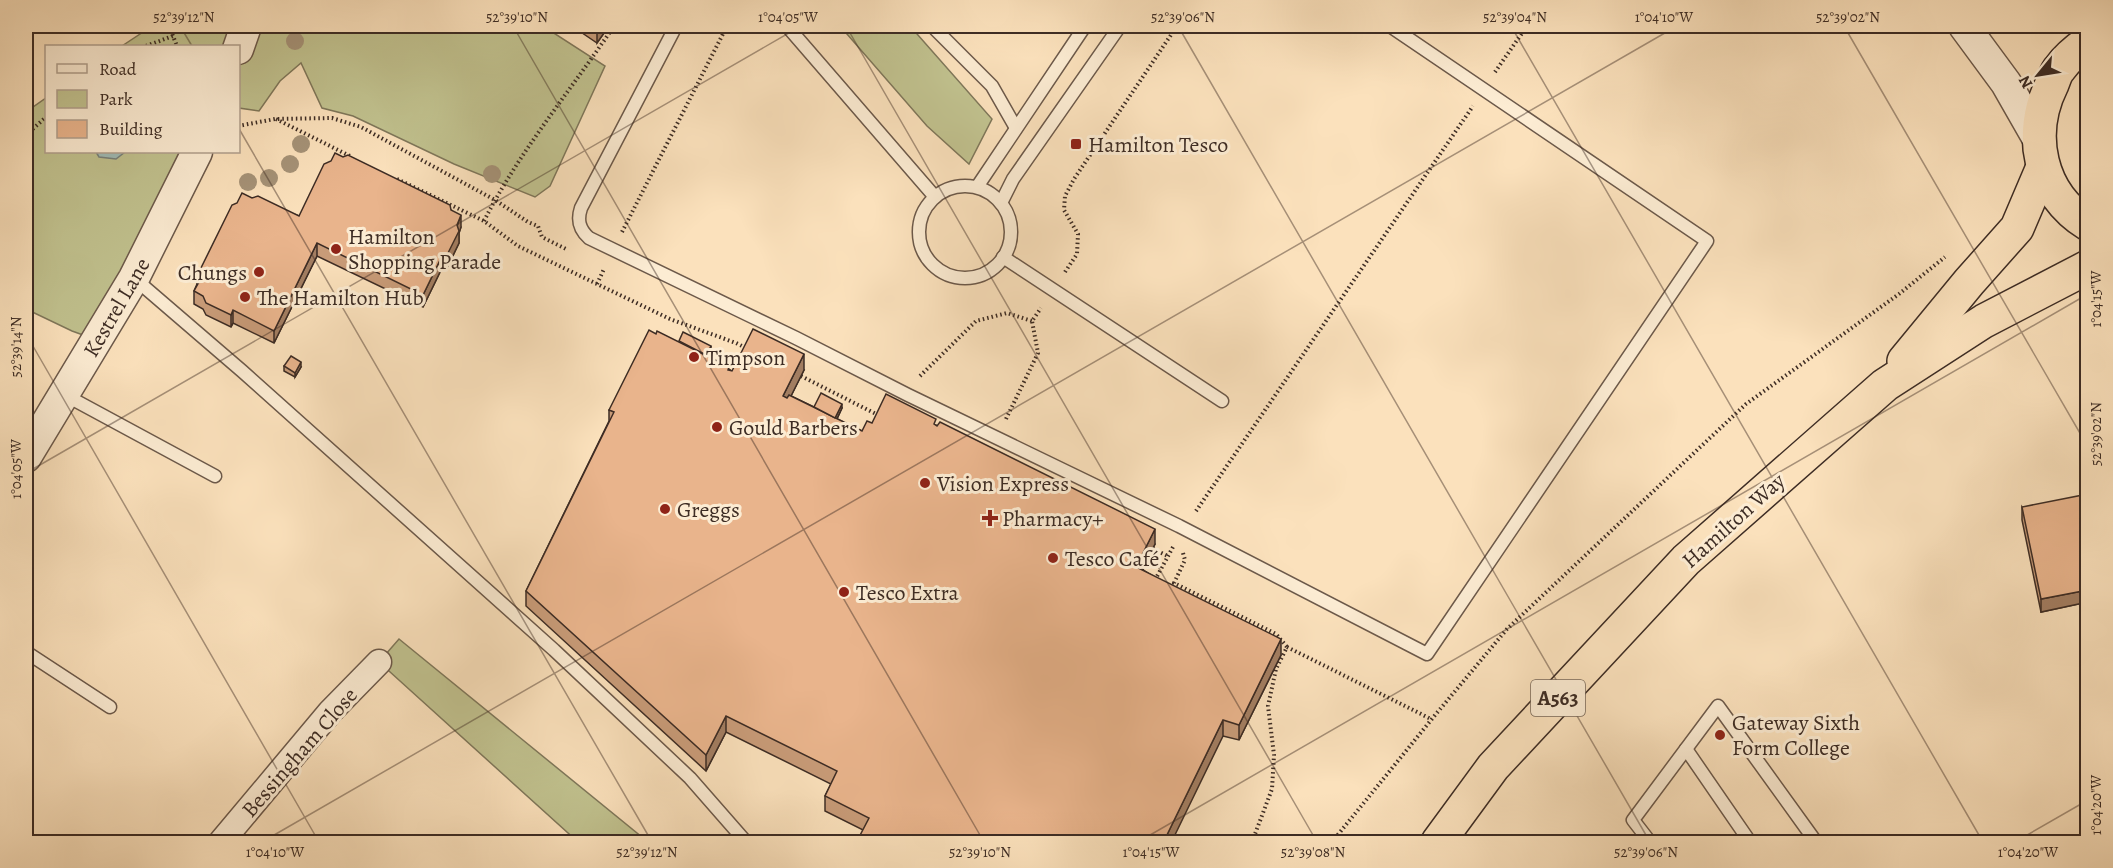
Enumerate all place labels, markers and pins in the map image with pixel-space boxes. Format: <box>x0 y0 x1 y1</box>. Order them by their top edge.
place label: Hamilton Tesco <box>1088 130 1228 160</box>
marker: Hamilton Tesco <box>1069 137 1083 151</box>
place label: Hamilton Shopping Parade <box>348 222 501 277</box>
marker: Hamilton Shopping Parade <box>329 242 343 256</box>
place label: Chungs <box>178 258 247 288</box>
marker: Chungs <box>252 265 266 279</box>
place label: The Hamilton Hub <box>257 283 424 313</box>
marker: The Hamilton Hub <box>238 290 252 304</box>
place label: Timpson <box>706 343 785 373</box>
marker: Timpson <box>687 350 701 364</box>
place label: Gould Barbers <box>729 413 858 443</box>
marker: Gould Barbers <box>710 420 724 434</box>
place label: Vision Express <box>936 469 1069 499</box>
marker: Vision Express <box>918 476 932 490</box>
place label: Greggs <box>677 495 740 525</box>
marker: Greggs <box>658 502 672 516</box>
place label: Pharmacy+ <box>1002 504 1103 534</box>
marker: Pharmacy+ <box>983 511 997 525</box>
place label: Tesco Café <box>1065 544 1159 574</box>
marker: Tesco Café <box>1046 551 1060 565</box>
place label: Tesco Extra <box>856 578 960 608</box>
marker: Tesco Extra <box>837 585 851 599</box>
place label: Gateway Sixth Form College <box>1732 708 1860 763</box>
marker: Gateway Sixth Form College <box>1713 728 1727 742</box>

